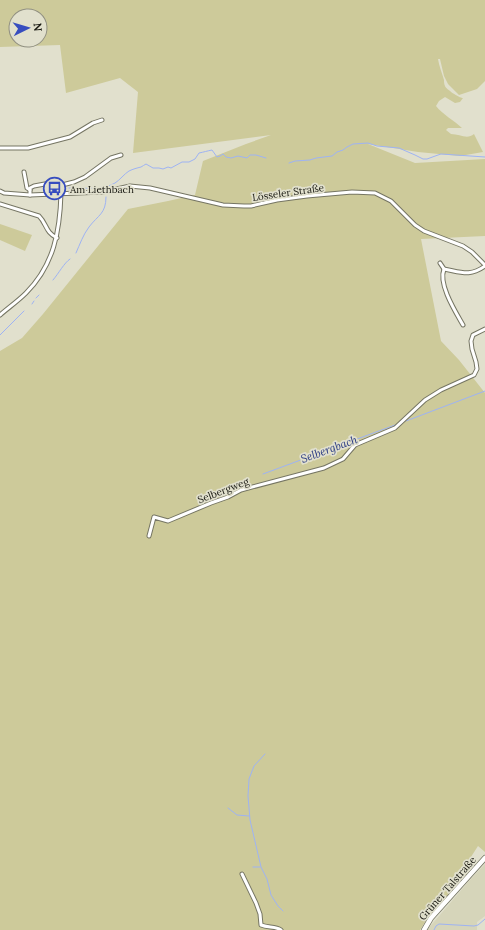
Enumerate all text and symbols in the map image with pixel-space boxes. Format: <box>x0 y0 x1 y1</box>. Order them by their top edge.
north arrow <box>8 8 48 48</box>
text: N <box>31 22 45 32</box>
bus stop icon: Am Liethbach <box>41 176 67 202</box>
street label: Lösseler Straße <box>251 181 325 204</box>
place label: Am Liethbach <box>69 183 134 196</box>
water label: Selbergbach <box>299 432 360 466</box>
street label: Selbergweg <box>196 475 251 506</box>
street label: Grüner Talstraße <box>416 853 479 923</box>

